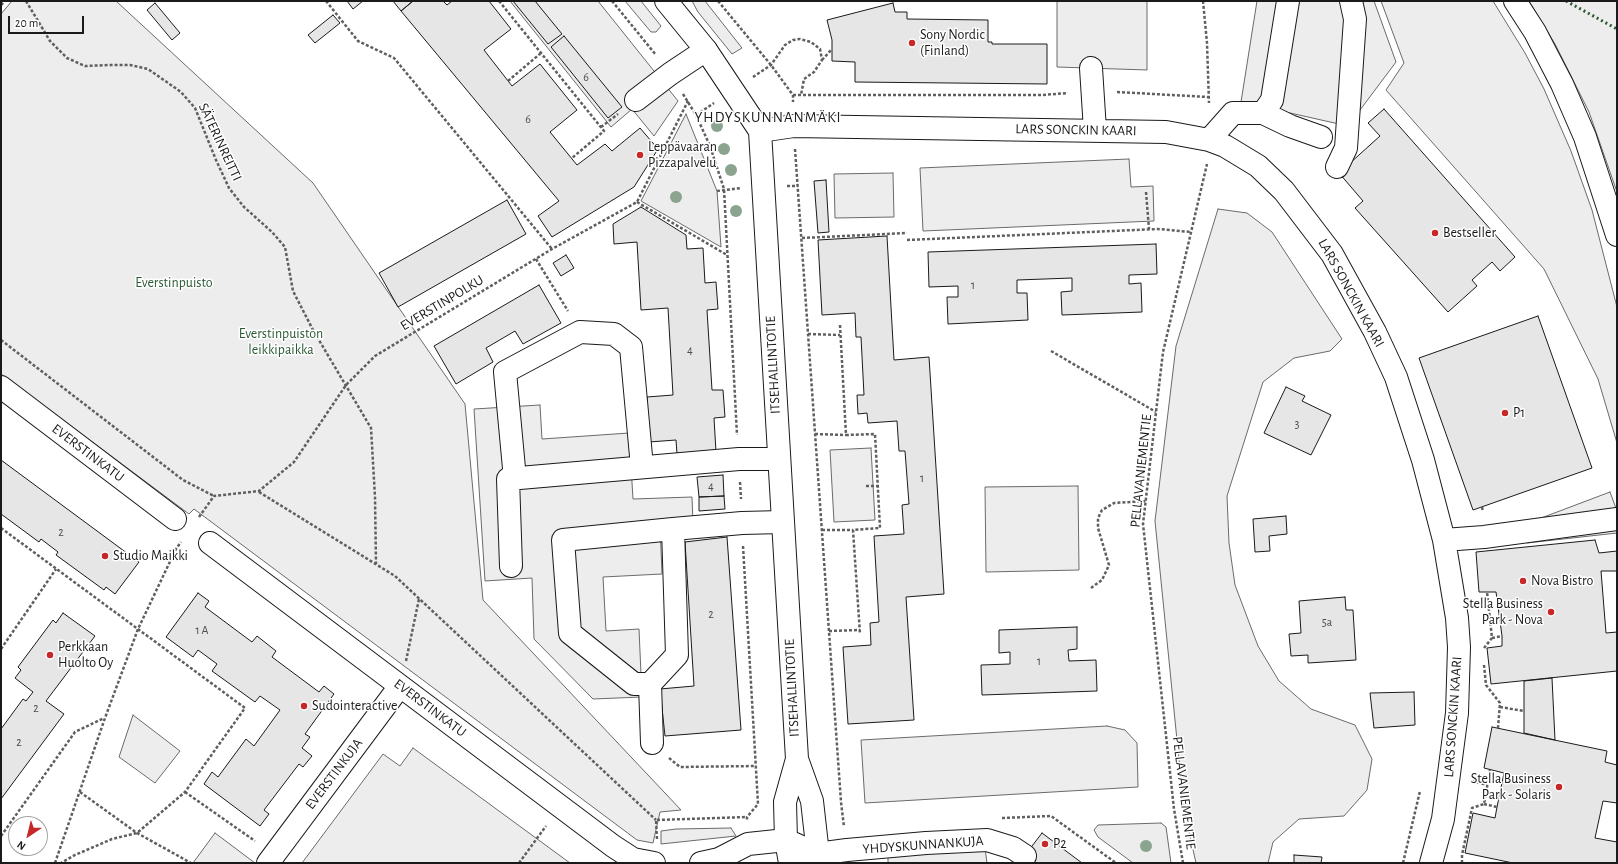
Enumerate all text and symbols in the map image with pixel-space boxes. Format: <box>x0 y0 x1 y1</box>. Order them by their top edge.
scale bar <box>10 8 86 34</box>
text: 20 m <box>15 17 38 29</box>
place label: Sony Nordic (Finland) <box>920 27 985 60</box>
marker: Sony Nordic (Finland) <box>907 38 917 48</box>
house number: 6 <box>583 70 589 84</box>
street label: SÄTERINREITTI <box>195 100 245 184</box>
district label: YHDYSKUNNANMÄKI <box>694 108 842 126</box>
house number: 6 <box>525 112 531 126</box>
street label: LARS SONCKIN KAARI <box>1015 121 1137 139</box>
place label: Leppävaaran Pizzapalvelu <box>648 139 717 172</box>
marker: Leppävaaran Pizzapalvelu <box>635 150 645 160</box>
place label: Bestseller <box>1443 225 1496 241</box>
marker: Bestseller <box>1430 228 1440 238</box>
street label: LARS SONCKIN KAARI <box>1314 236 1388 350</box>
street label: EVERSTINPOLKU <box>397 272 487 334</box>
park label: Everstinpuisto <box>135 275 213 291</box>
house number: 1 <box>971 278 975 292</box>
street label: ITSEHALLINTOTIE <box>762 316 784 414</box>
park label: Everstinpuiston leikkipaikka <box>239 326 323 358</box>
house number: 4 <box>687 343 693 357</box>
place label: P1 <box>1513 405 1525 421</box>
marker: P1 <box>1500 408 1510 418</box>
street label: PELLAVANIEMENTIE <box>1127 414 1155 528</box>
house number: 3 <box>1295 417 1299 431</box>
street label: EVERSTINKATU <box>48 420 128 486</box>
house number: 1 <box>920 471 924 485</box>
house number: 4 <box>708 479 714 493</box>
house number: 2 <box>58 525 64 539</box>
place label: Studio Maikki <box>113 548 188 564</box>
marker: Studio Maikki <box>100 551 110 561</box>
place label: Nova Bistro <box>1531 573 1593 589</box>
marker: Nova Bistro <box>1518 576 1528 586</box>
place label: Stella Business Park - Nova <box>1463 596 1543 628</box>
house number: 2 <box>708 607 714 621</box>
marker: Stella Business Park - Nova <box>1546 607 1556 617</box>
house number: 5a <box>1322 615 1332 629</box>
house number: 1 A <box>195 623 209 637</box>
place label: Perkkaan Huolto Oy <box>58 639 113 672</box>
street label: ITSEHALLINTOTIE <box>781 639 803 737</box>
marker: Perkkaan Huolto Oy <box>45 650 55 660</box>
house number: 1 <box>1037 654 1041 668</box>
street label: LARS SONCKIN KAARI <box>1440 656 1466 778</box>
street label: EVERSTINKATU <box>390 675 470 741</box>
place label: Sudointeractive <box>312 698 397 714</box>
house number: 2 <box>33 701 39 715</box>
marker: Sudointeractive <box>299 701 309 711</box>
house number: 2 <box>16 735 22 749</box>
street label: EVERSTINKUJA <box>302 735 366 813</box>
street label: PELLAVANIEMENTIE <box>1169 736 1199 850</box>
place label: Stella Business Park - Solaris <box>1471 771 1551 804</box>
marker: Stella Business Park - Solaris <box>1554 782 1564 792</box>
north arrow <box>8 816 48 856</box>
street label: YHDYSKUNNANKUJA <box>862 832 984 858</box>
place label: P2 <box>1053 836 1067 852</box>
text: N <box>15 839 28 852</box>
marker: P2 <box>1040 839 1050 849</box>

